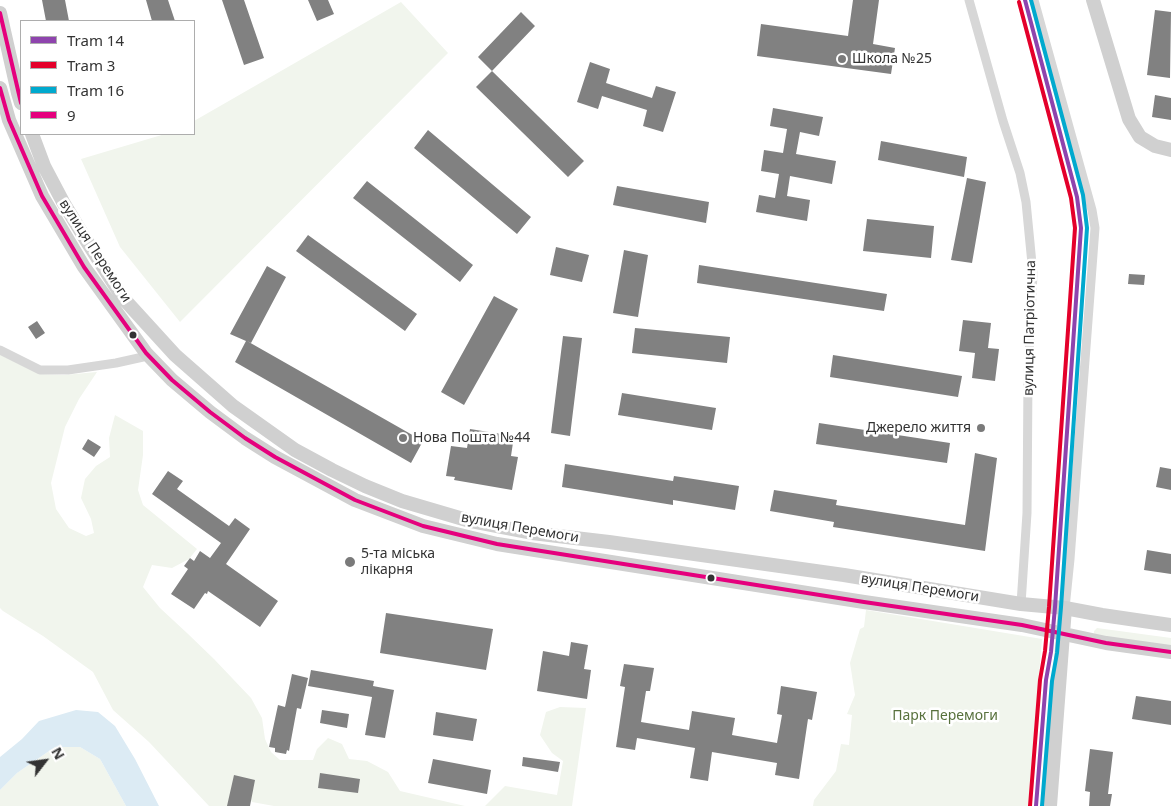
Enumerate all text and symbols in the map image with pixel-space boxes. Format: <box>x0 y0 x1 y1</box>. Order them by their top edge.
legend <box>20 20 195 135</box>
text: Tram 14 <box>67 30 124 50</box>
place label: Школа №25 <box>852 51 932 67</box>
marker: Школа №25 <box>836 53 848 65</box>
text: Tram 3 <box>67 55 115 75</box>
text: Tram 16 <box>67 80 124 100</box>
text: 9 <box>67 105 76 125</box>
street label: вулиця Перемоги <box>55 196 135 306</box>
street label: вулиця Патріотична <box>1020 260 1040 396</box>
unlabelled marker <box>128 330 138 340</box>
place label: Джерело життя <box>866 420 971 436</box>
marker: Джерело життя <box>975 422 987 434</box>
place label: Нова Пошта №44 <box>413 430 530 446</box>
marker: Нова Пошта №44 <box>397 432 409 444</box>
street label: вулиця Перемоги <box>460 509 580 547</box>
place label: 5-та міська лікарня <box>361 546 435 578</box>
marker: 5-та міська лікарня <box>343 555 357 569</box>
street label: вулиця Перемоги <box>860 570 980 606</box>
unlabelled marker <box>706 573 716 583</box>
park label: Парк Перемоги <box>892 708 998 724</box>
north arrow <box>20 736 70 786</box>
text: N <box>47 744 69 763</box>

